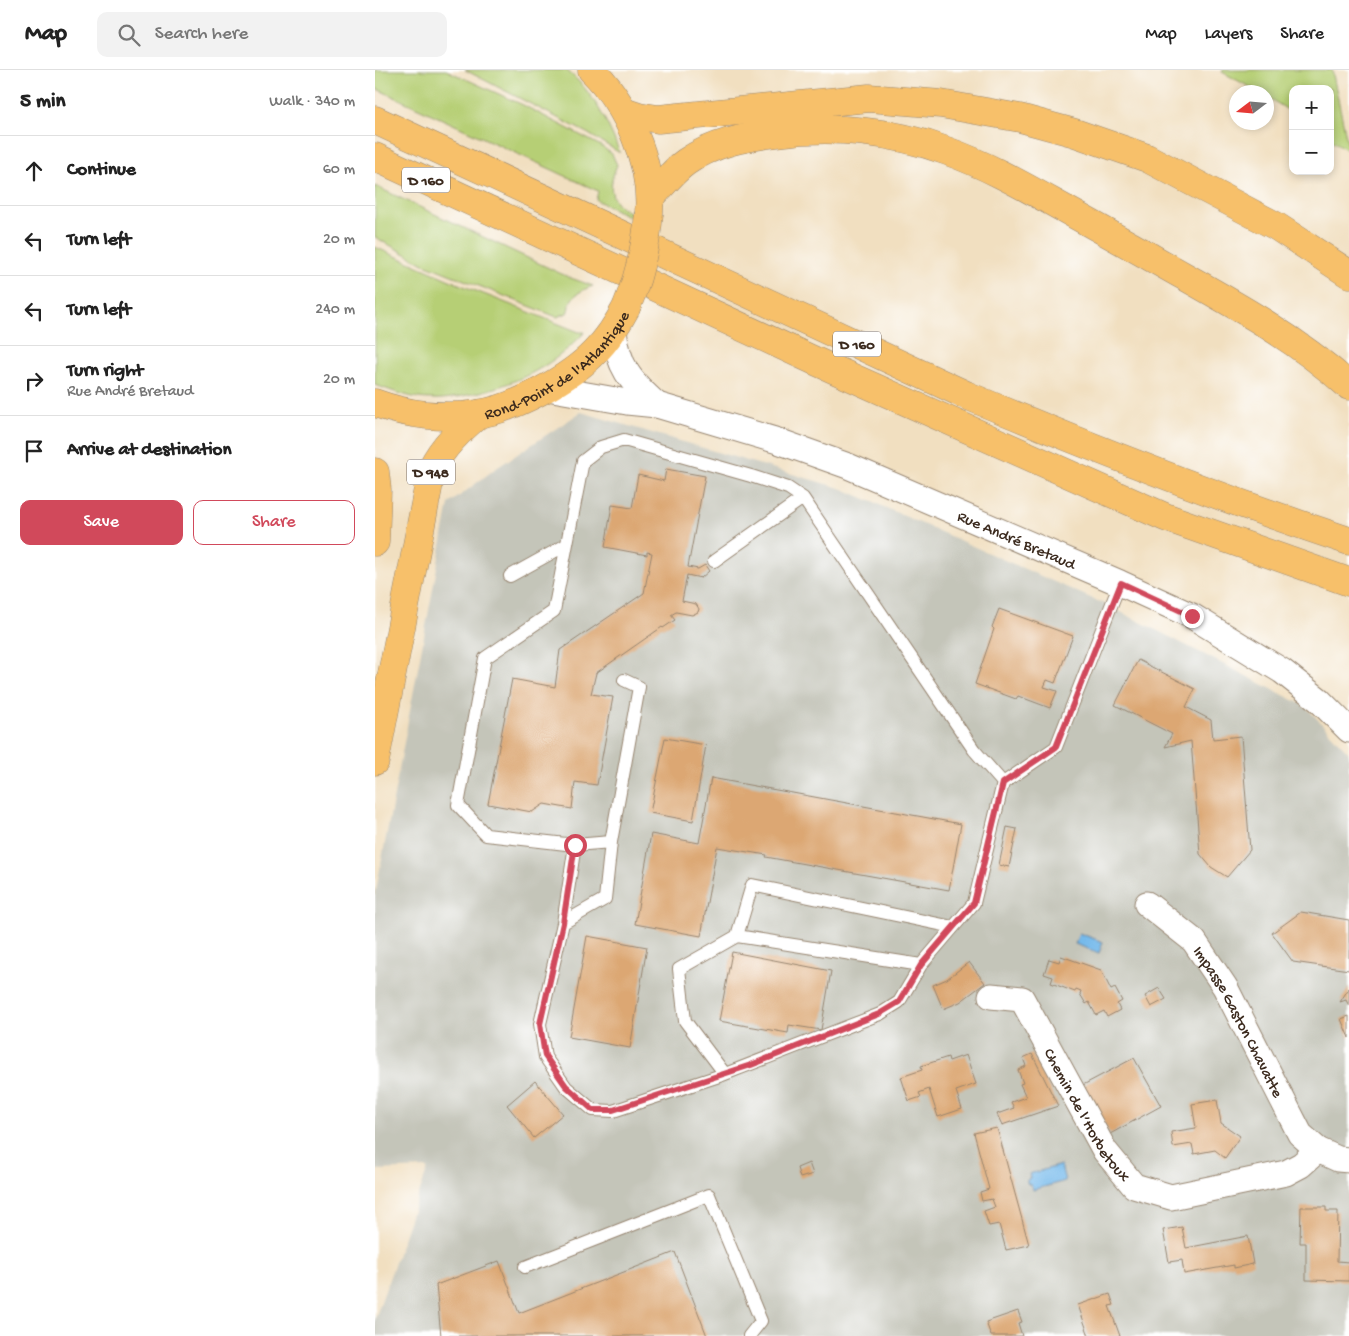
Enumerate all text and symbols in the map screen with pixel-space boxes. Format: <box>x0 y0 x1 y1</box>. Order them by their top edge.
search box <box>97 12 447 57</box>
text: Map <box>25 20 67 49</box>
icon: search <box>115 21 143 49</box>
text: Search here <box>155 23 248 46</box>
text: Map <box>1145 24 1177 45</box>
text: Layers <box>1205 24 1252 45</box>
text: Share <box>1280 24 1324 45</box>
north arrow <box>1229 85 1274 130</box>
map controls <box>1289 85 1334 175</box>
button: + <box>1289 85 1334 130</box>
text: 5 min <box>20 90 65 115</box>
text: Walk · 340 m <box>269 93 355 112</box>
button: − <box>1289 130 1334 175</box>
icon: ahead <box>20 157 48 185</box>
text: Continue <box>67 159 136 182</box>
text: 60 m <box>323 161 355 180</box>
road number: D 160 <box>402 168 450 192</box>
icon: left <box>20 227 48 255</box>
text: Turn left <box>67 229 131 252</box>
text: 20 m <box>323 231 355 250</box>
icon: left <box>20 297 48 325</box>
text: Turn left <box>67 299 131 322</box>
text: 240 m <box>315 301 355 320</box>
street label: Rond-Point de l'Atlantique <box>483 308 636 426</box>
road number: D 160 <box>833 332 881 356</box>
text: Turn right <box>67 360 143 383</box>
icon: right <box>20 367 48 395</box>
text: 20 m <box>323 371 355 390</box>
text: Rue André Bretaud <box>67 383 193 402</box>
icon: arrive <box>20 437 48 465</box>
text: Arrive at destination <box>67 439 231 462</box>
road number: D 948 <box>407 460 455 484</box>
button: Save <box>20 500 183 545</box>
button: Share <box>193 500 355 545</box>
street label: Rue André Bretaud <box>954 508 1079 576</box>
route end <box>1181 605 1204 628</box>
route start <box>564 834 587 857</box>
street label: Impasse Gaston Chavatte <box>1187 943 1286 1102</box>
street label: Chemin de l’Horbetoux <box>1038 1046 1133 1187</box>

